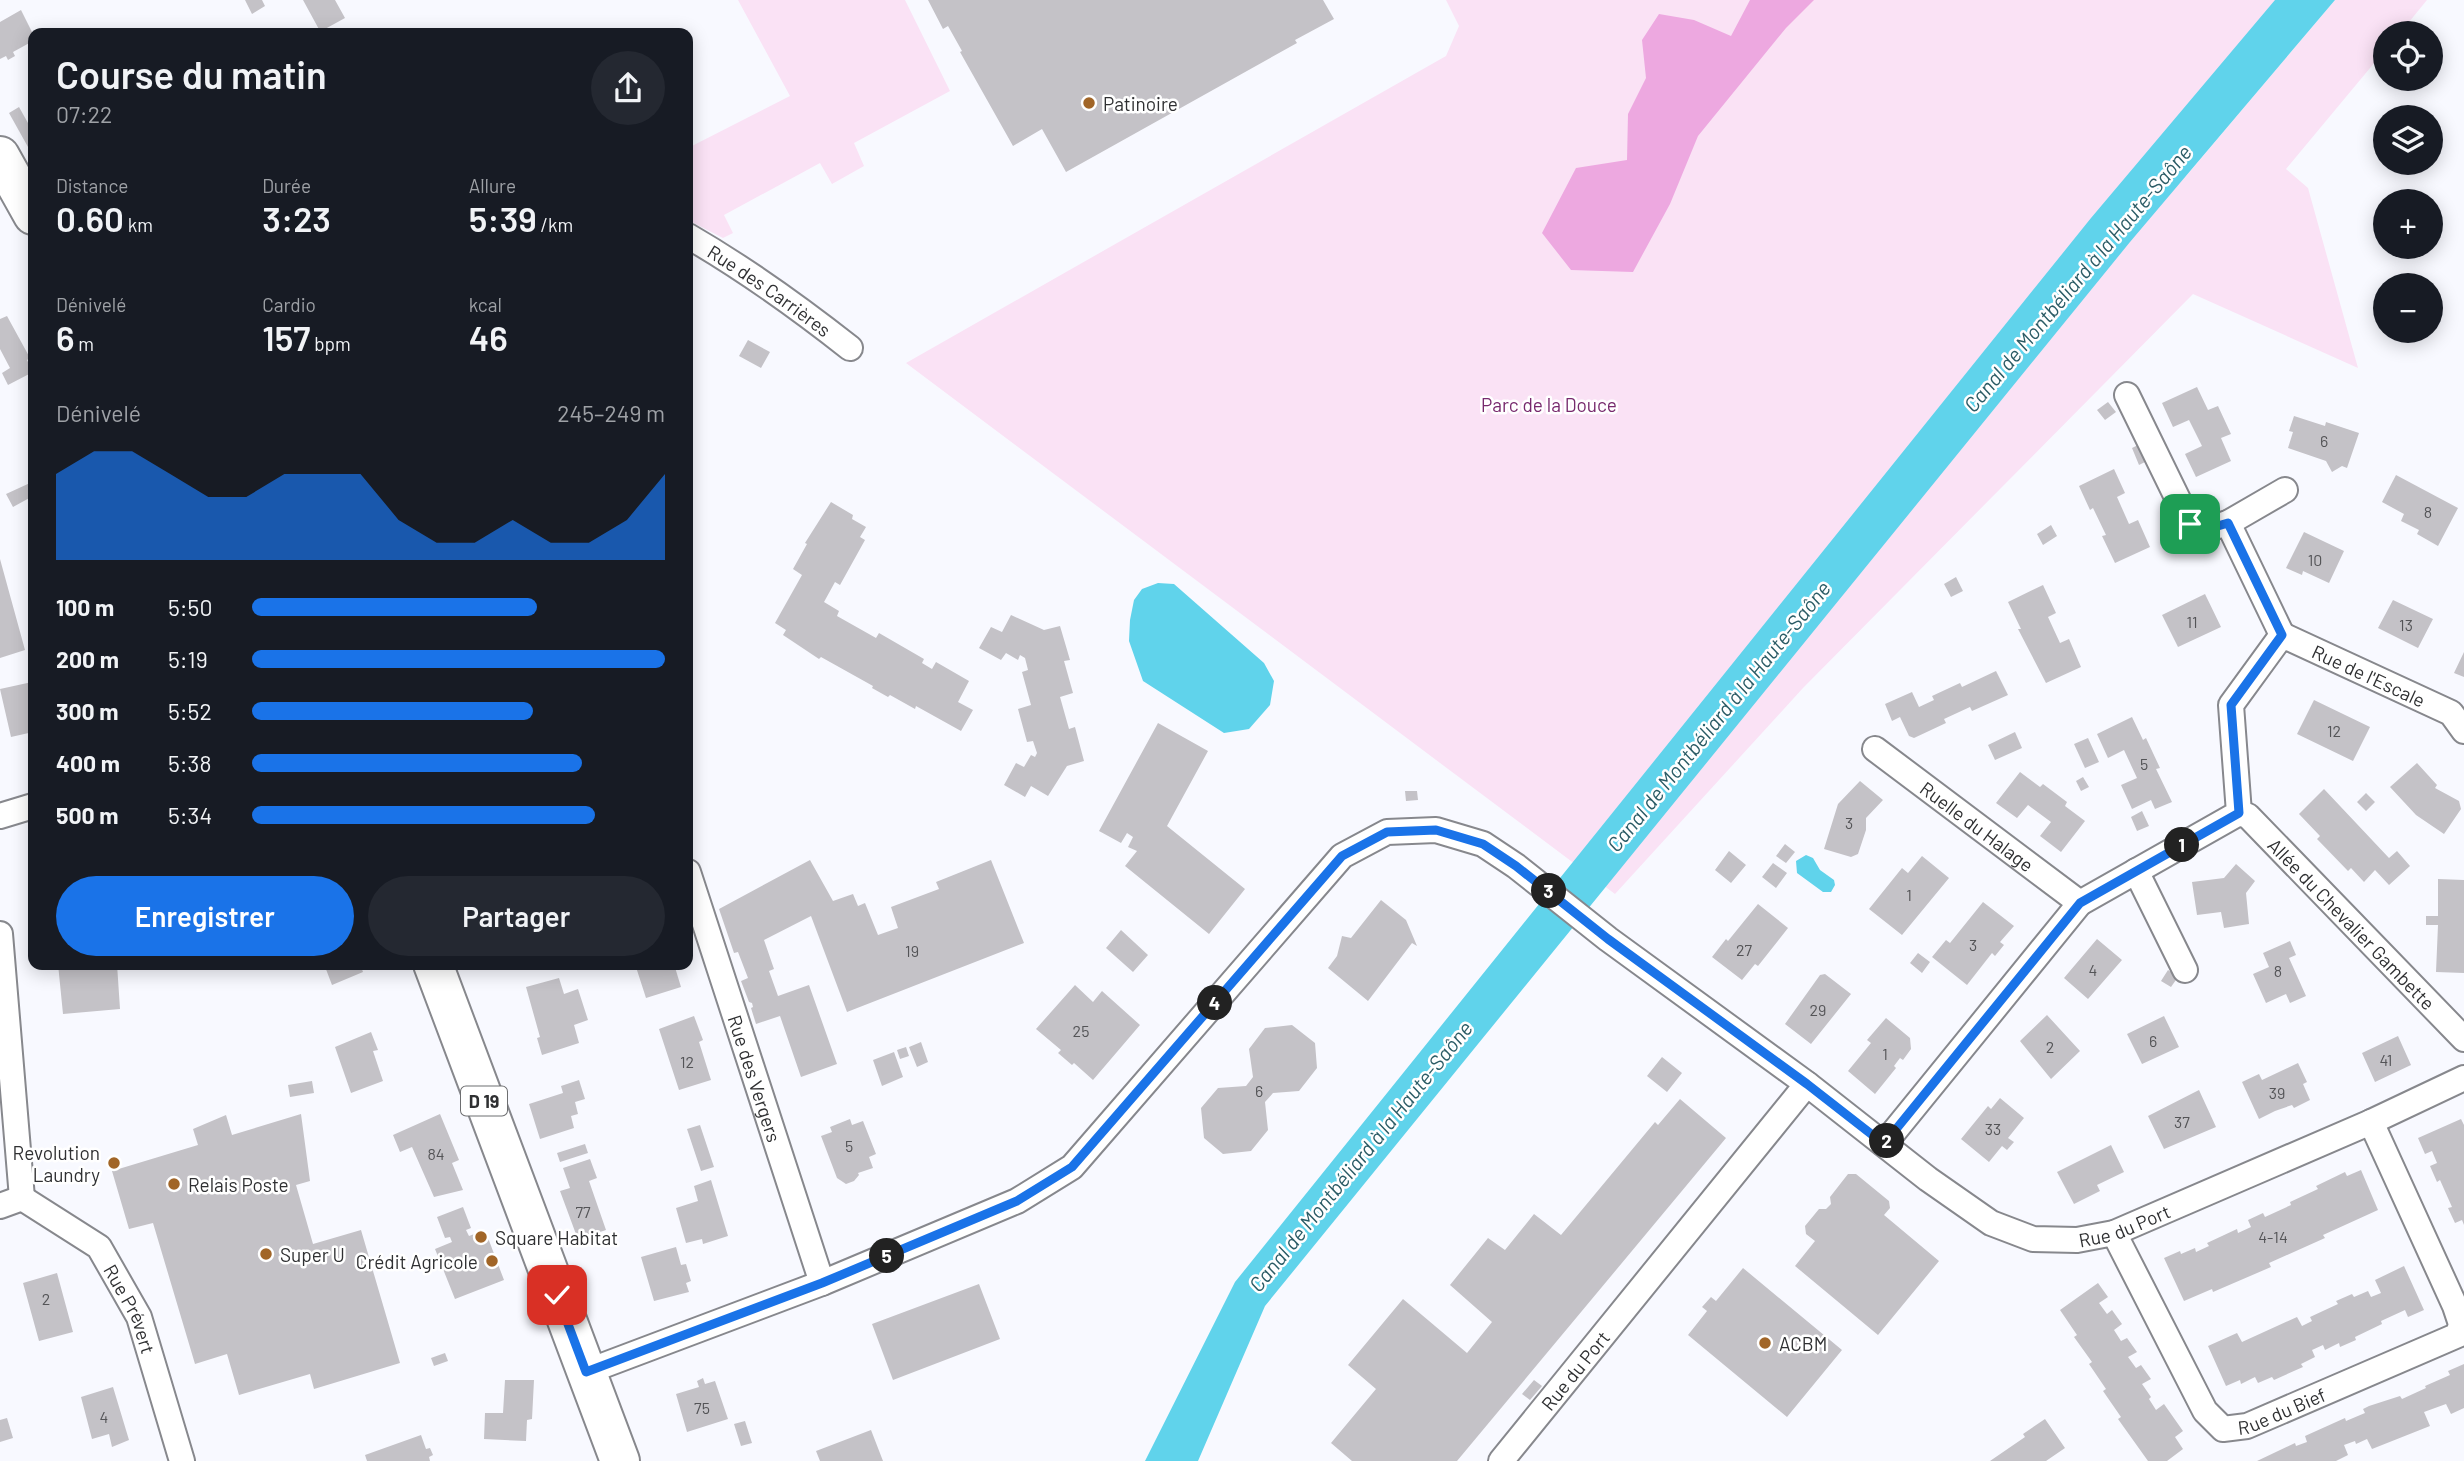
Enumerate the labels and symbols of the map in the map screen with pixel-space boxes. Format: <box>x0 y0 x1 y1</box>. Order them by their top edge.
place label: Patinoire <box>1103 92 1178 115</box>
marker: Patinoire <box>1081 95 1097 111</box>
water label: Canal de Montbéliard à la Haute-Saône <box>1958 139 2196 417</box>
street label: Rue des Carrières <box>704 239 836 341</box>
park label: Parc de la Douce <box>1481 393 1617 416</box>
house number: 6 <box>2320 431 2328 450</box>
pin <box>2160 494 2220 554</box>
house number: 8 <box>2424 502 2432 521</box>
house number: 10 <box>2308 550 2322 569</box>
water label: Canal de Montbéliard à la Haute-Saône <box>1601 576 1835 856</box>
house number: 11 <box>2186 612 2198 631</box>
house number: 13 <box>2399 615 2413 634</box>
street label: Rue de l'Escale <box>2309 639 2429 711</box>
house number: 12 <box>2327 721 2341 740</box>
house number: 5 <box>2140 754 2148 773</box>
street label: Ruelle du Halage <box>1916 776 2038 876</box>
house number: 3 <box>1845 813 1853 832</box>
pin: 1 <box>2164 828 2200 862</box>
street label: Allée du Chevalier Gambette <box>2264 833 2440 1014</box>
pin: 3 <box>1532 874 1566 908</box>
house number: 1 <box>1906 885 1912 904</box>
house number: 3 <box>1969 935 1977 954</box>
house number: 27 <box>1736 940 1752 959</box>
house number: 19 <box>905 941 919 960</box>
house number: 4 <box>2089 960 2097 979</box>
house number: 8 <box>2274 961 2282 980</box>
pin: 4 <box>1198 986 1232 1020</box>
house number: 29 <box>1810 1000 1826 1019</box>
street label: Rue des Vergers <box>724 1012 787 1145</box>
water label: Canal de Montbéliard à la Haute-Saône <box>1243 1016 1477 1296</box>
house number: 25 <box>1073 1021 1089 1040</box>
house number: 6 <box>2149 1031 2157 1050</box>
house number: 2 <box>2046 1037 2054 1056</box>
house number: 1 <box>1882 1044 1888 1063</box>
house number: 41 <box>2380 1050 2392 1069</box>
house number: 12 <box>680 1052 694 1071</box>
house number: 6 <box>1255 1081 1263 1100</box>
house number: 39 <box>2269 1083 2285 1102</box>
road number: D 19 <box>461 1086 507 1116</box>
house number: 37 <box>2174 1112 2190 1131</box>
house number: 33 <box>1985 1119 2001 1138</box>
pin: 2 <box>1870 1124 1904 1158</box>
house number: 5 <box>845 1136 853 1155</box>
place label: Revolution Laundry <box>13 1141 100 1186</box>
house number: 84 <box>427 1144 445 1163</box>
marker: Revolution Laundry <box>106 1155 122 1171</box>
place label: Relais Poste <box>188 1173 289 1196</box>
marker: Relais Poste <box>166 1176 182 1192</box>
street label: Rue du Port <box>2077 1199 2173 1251</box>
house number: 77 <box>575 1202 591 1221</box>
place label: Square Habitat <box>495 1226 618 1249</box>
house number: 4-14 <box>2258 1227 2288 1246</box>
marker: Square Habitat <box>473 1229 489 1245</box>
pin: 5 <box>870 1238 904 1274</box>
place label: Super U <box>280 1243 345 1266</box>
marker: Super U <box>258 1246 274 1262</box>
place label: Crédit Agricole <box>356 1250 478 1273</box>
marker: Crédit Agricole <box>484 1253 500 1269</box>
street label: Rue Prévert <box>100 1260 161 1356</box>
pin <box>527 1265 587 1325</box>
house number: 2 <box>42 1289 50 1308</box>
street label: Rue du Port <box>1536 1326 1614 1414</box>
place label: ACBM <box>1779 1332 1827 1355</box>
marker: ACBM <box>1757 1335 1773 1351</box>
street label: Rue du Bief <box>2236 1382 2329 1439</box>
house number: 75 <box>694 1398 710 1417</box>
house number: 4 <box>100 1407 108 1426</box>

